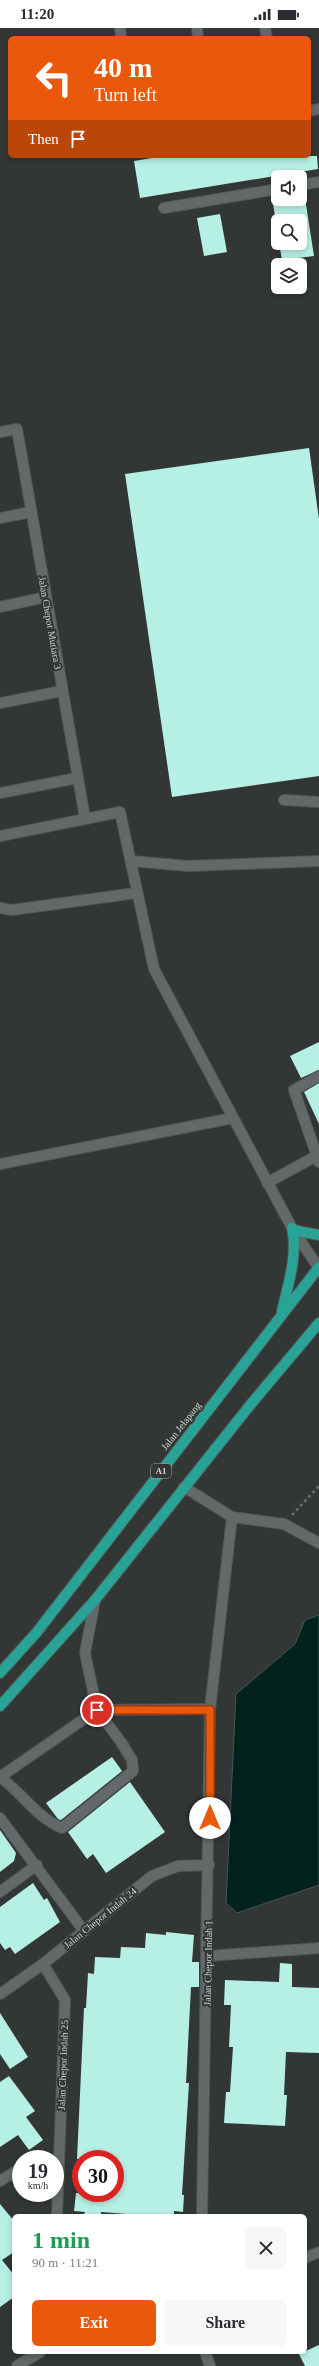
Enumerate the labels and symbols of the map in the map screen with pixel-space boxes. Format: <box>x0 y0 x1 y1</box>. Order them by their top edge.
street label: Jalan Chepor Mutiara 3 <box>36 576 64 670</box>
street label: Jalan Jelapang <box>159 1400 203 1452</box>
road number: A1 <box>151 1464 171 1478</box>
pin <box>80 1693 114 1727</box>
position arrow <box>189 1797 231 1839</box>
street label: Jalan Chepor Indah 24 <box>61 1885 139 1951</box>
street label: Jalan Chepor Indah 1 <box>202 1920 214 2006</box>
street label: Jalan Chepor Indah 25 <box>56 2020 70 2110</box>
speed limit sign: 30 <box>72 2150 124 2202</box>

